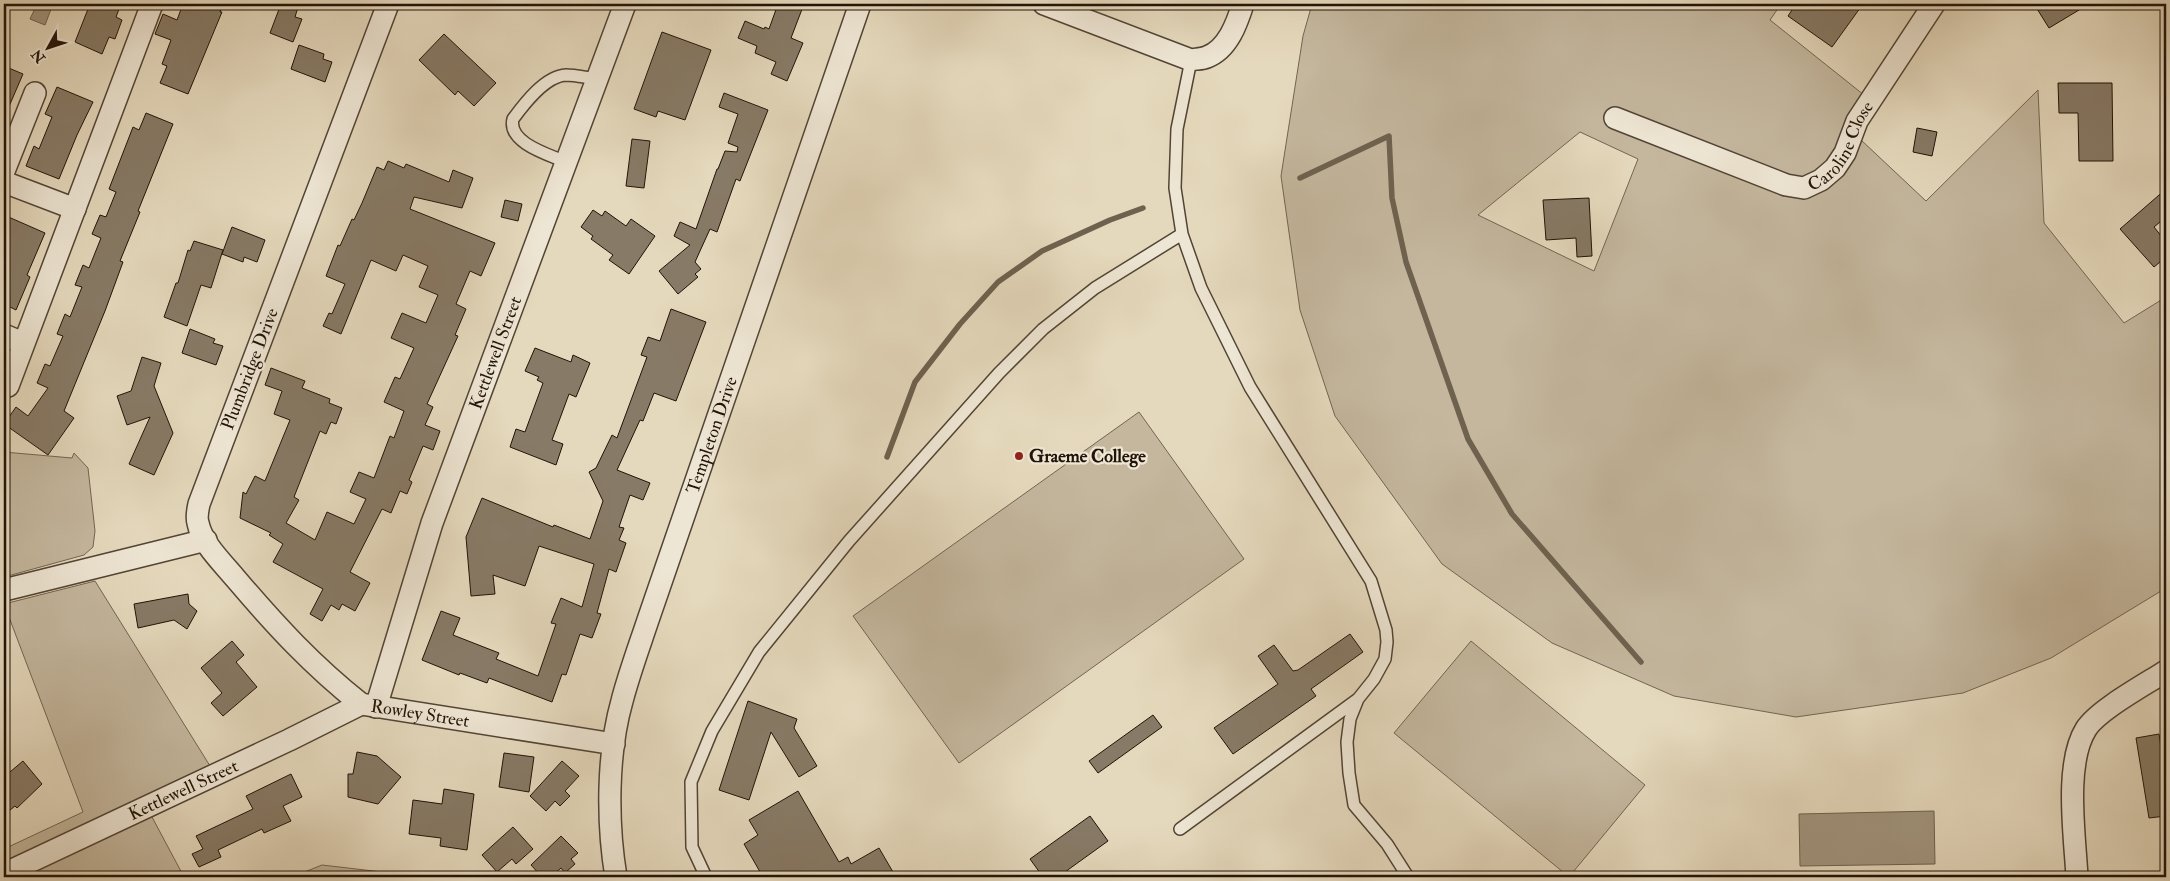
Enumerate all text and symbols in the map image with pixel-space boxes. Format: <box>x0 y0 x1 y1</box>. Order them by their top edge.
north arrow <box>22 22 72 72</box>
text: N <box>28 45 50 67</box>
street label: Caroline Close <box>1804 96 1879 196</box>
street label: Kettlewell Street <box>464 293 527 412</box>
street label: Plumbridge Drive <box>216 304 284 433</box>
street label: Templeton Drive <box>681 373 743 497</box>
place label: Graeme College <box>1029 445 1146 468</box>
marker: Graeme College <box>1013 450 1025 462</box>
street label: Rowley Street <box>369 694 471 732</box>
street label: Kettlewell Street <box>125 754 242 825</box>

